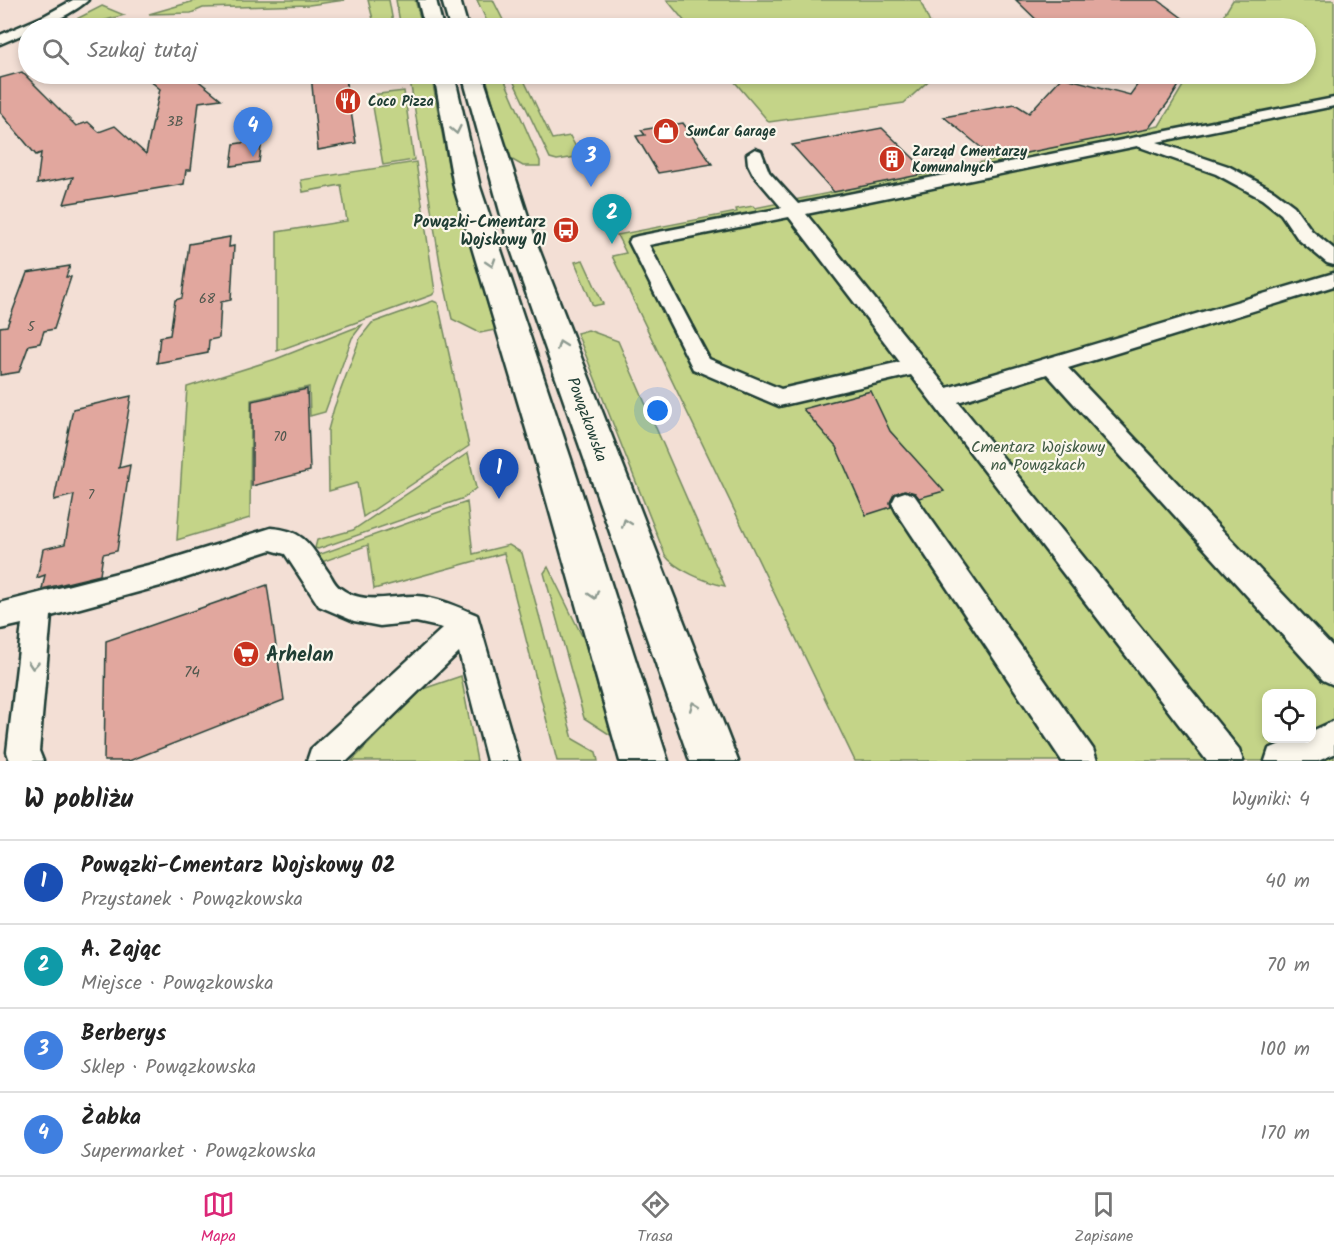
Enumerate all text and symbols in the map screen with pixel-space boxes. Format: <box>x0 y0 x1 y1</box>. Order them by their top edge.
search box <box>18 18 1316 84</box>
text: Szukaj tutaj <box>87 34 198 69</box>
icon: search <box>39 35 72 68</box>
restaurant icon: Coco Pizza <box>333 86 363 116</box>
place label: Coco Pizza <box>368 91 434 113</box>
pin: 4 <box>234 108 272 157</box>
house number: 3B <box>167 111 184 133</box>
shop icon: SunCar Garage <box>651 116 681 146</box>
place label: SunCar Garage <box>686 121 776 143</box>
one-way arrow <box>448 125 461 135</box>
pin: 3 <box>572 138 610 187</box>
place label: Zarząd Cmentarzy Komunalnych <box>912 141 1028 179</box>
building icon: Zarząd Cmentarzy Komunalnych <box>877 144 907 174</box>
pin: 2 <box>592 194 632 244</box>
place label: Powązki-Cmentarz Wojskowy 01 <box>414 210 546 253</box>
bus stop icon: Powązki-Cmentarz Wojskowy 01 <box>551 215 581 245</box>
one-way arrow <box>484 257 497 268</box>
house number: 68 <box>199 288 216 310</box>
house number: 5 <box>27 316 36 338</box>
one-way arrow <box>555 341 568 351</box>
street label: Powązkowska <box>560 374 613 465</box>
your location <box>643 396 672 425</box>
house number: 70 <box>273 426 287 448</box>
park label: Cmentarz Wojskowy na Powązkach <box>971 435 1106 478</box>
pin: 1 <box>480 450 518 499</box>
house number: 7 <box>88 484 95 506</box>
one-way arrow <box>621 518 634 529</box>
one-way arrow <box>587 589 599 600</box>
supermarket icon: Arhelan <box>231 639 261 669</box>
place label: Arhelan <box>266 640 333 672</box>
one-way arrow <box>27 660 40 669</box>
house number: 74 <box>184 660 200 685</box>
map controls <box>1262 689 1316 743</box>
button: locate <box>1262 689 1316 743</box>
one-way arrow <box>688 701 701 712</box>
text: W pobliżu <box>24 779 133 821</box>
text: Wyniki: 4 <box>1231 784 1310 816</box>
text: Powązki-Cmentarz Wojskowy 02 <box>81 849 395 884</box>
text: 1 <box>40 866 47 898</box>
text: 40 m <box>1265 866 1310 898</box>
text: Przystanek · Powązkowska <box>81 884 303 916</box>
text: A. Zając <box>81 933 162 968</box>
text: 2 <box>38 950 49 982</box>
text: 70 m <box>1267 950 1310 982</box>
text: Miejsce · Powązkowska <box>81 968 274 1000</box>
text: Berberys <box>81 1017 166 1052</box>
text: 3 <box>38 1034 49 1066</box>
text: 100 m <box>1260 1034 1310 1066</box>
text: Sklep · Powązkowska <box>81 1052 256 1084</box>
text: Żabka <box>81 1101 141 1136</box>
text: 4 <box>38 1118 49 1150</box>
text: 170 m <box>1261 1118 1310 1150</box>
text: Supermarket · Powązkowska <box>81 1136 316 1168</box>
tab: Mapa <box>201 1188 236 1249</box>
tab: Trasa <box>637 1188 673 1249</box>
tab: Zapisane <box>1074 1188 1133 1249</box>

